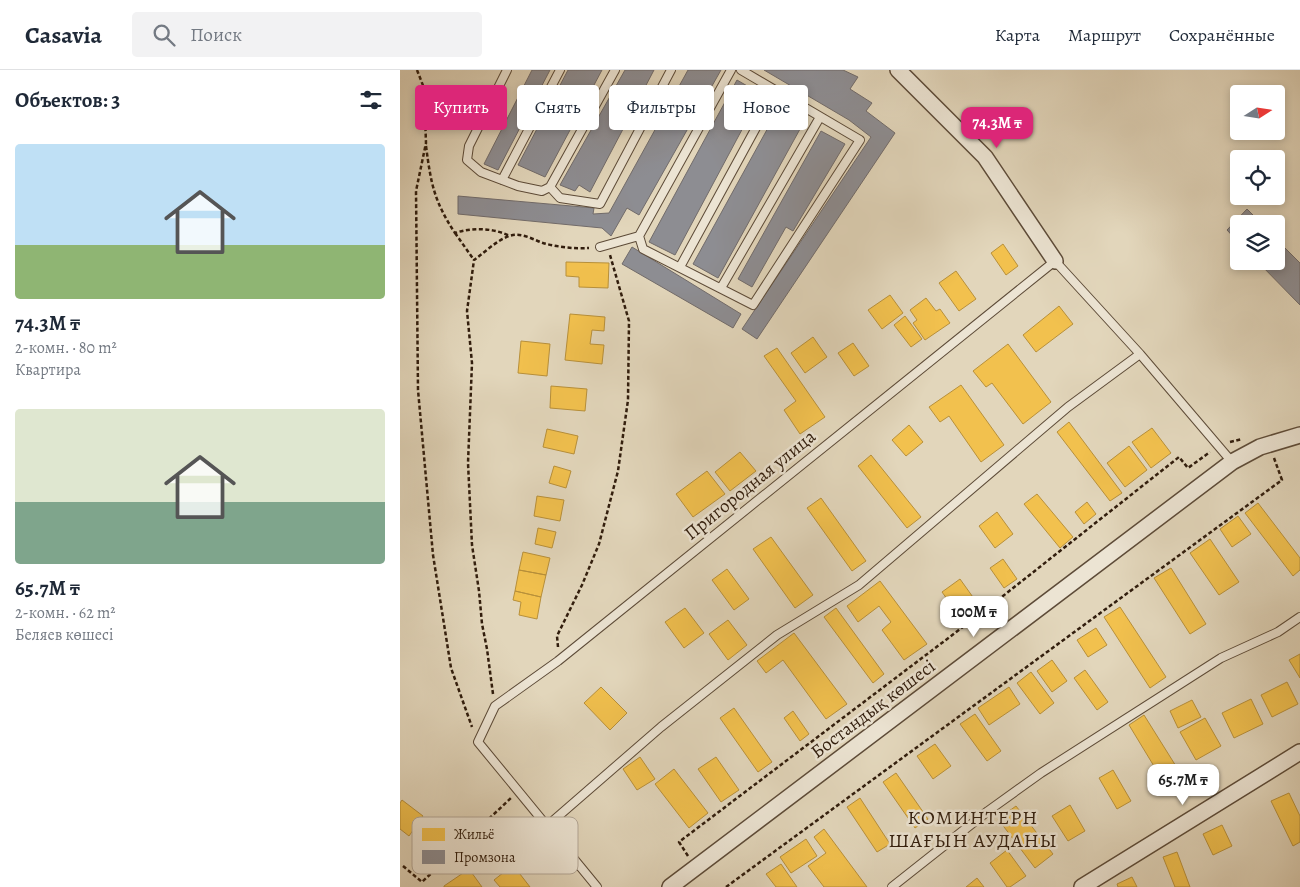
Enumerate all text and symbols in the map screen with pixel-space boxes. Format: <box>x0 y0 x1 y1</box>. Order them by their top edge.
search box <box>132 12 482 57</box>
text: Casavia <box>25 19 102 51</box>
icon: search <box>150 21 178 49</box>
text: Поиск <box>190 22 242 48</box>
text: Карта <box>995 23 1040 47</box>
text: Маршрут <box>1068 23 1141 47</box>
text: Сохранённые <box>1169 23 1275 47</box>
chip: Купить <box>415 85 507 130</box>
chip: Снять <box>517 85 599 130</box>
chip: Фильтры <box>609 85 714 130</box>
chip: Новое <box>724 85 808 130</box>
north arrow <box>1230 85 1285 140</box>
map controls <box>1230 85 1285 270</box>
text: Объектов: 3 <box>15 86 120 114</box>
icon: filters <box>357 86 385 114</box>
pin: 74.3M ₸ <box>951 106 1043 149</box>
text: 74.3M ₸ <box>972 112 1022 134</box>
button: locate <box>1230 150 1285 205</box>
icon: home <box>155 177 245 267</box>
button: layers <box>1230 215 1285 270</box>
text: 74.3M ₸ <box>15 309 80 337</box>
text: 2-комн. · 80 m² <box>15 337 117 359</box>
text: Квартира <box>15 359 81 381</box>
street label: Пригородная улица <box>679 424 821 546</box>
icon: home <box>155 442 245 532</box>
text: 65.7M ₸ <box>15 574 80 602</box>
pin: 100M ₸ <box>933 596 1015 638</box>
text: 100M ₸ <box>951 601 997 623</box>
text: 2-комн. · 62 m² <box>15 602 116 624</box>
text: Беляев көшесі <box>15 624 114 646</box>
street label: Бостандық көшесі <box>805 653 941 765</box>
pin: 65.7M ₸ <box>1137 764 1229 806</box>
text: 65.7M ₸ <box>1158 769 1208 791</box>
district label: КОМИНТЕРН ШАҒЫН АУДАНЫ <box>888 804 1058 854</box>
legend <box>412 817 578 874</box>
text: Жильё <box>454 825 494 844</box>
text: Промзона <box>454 848 516 867</box>

